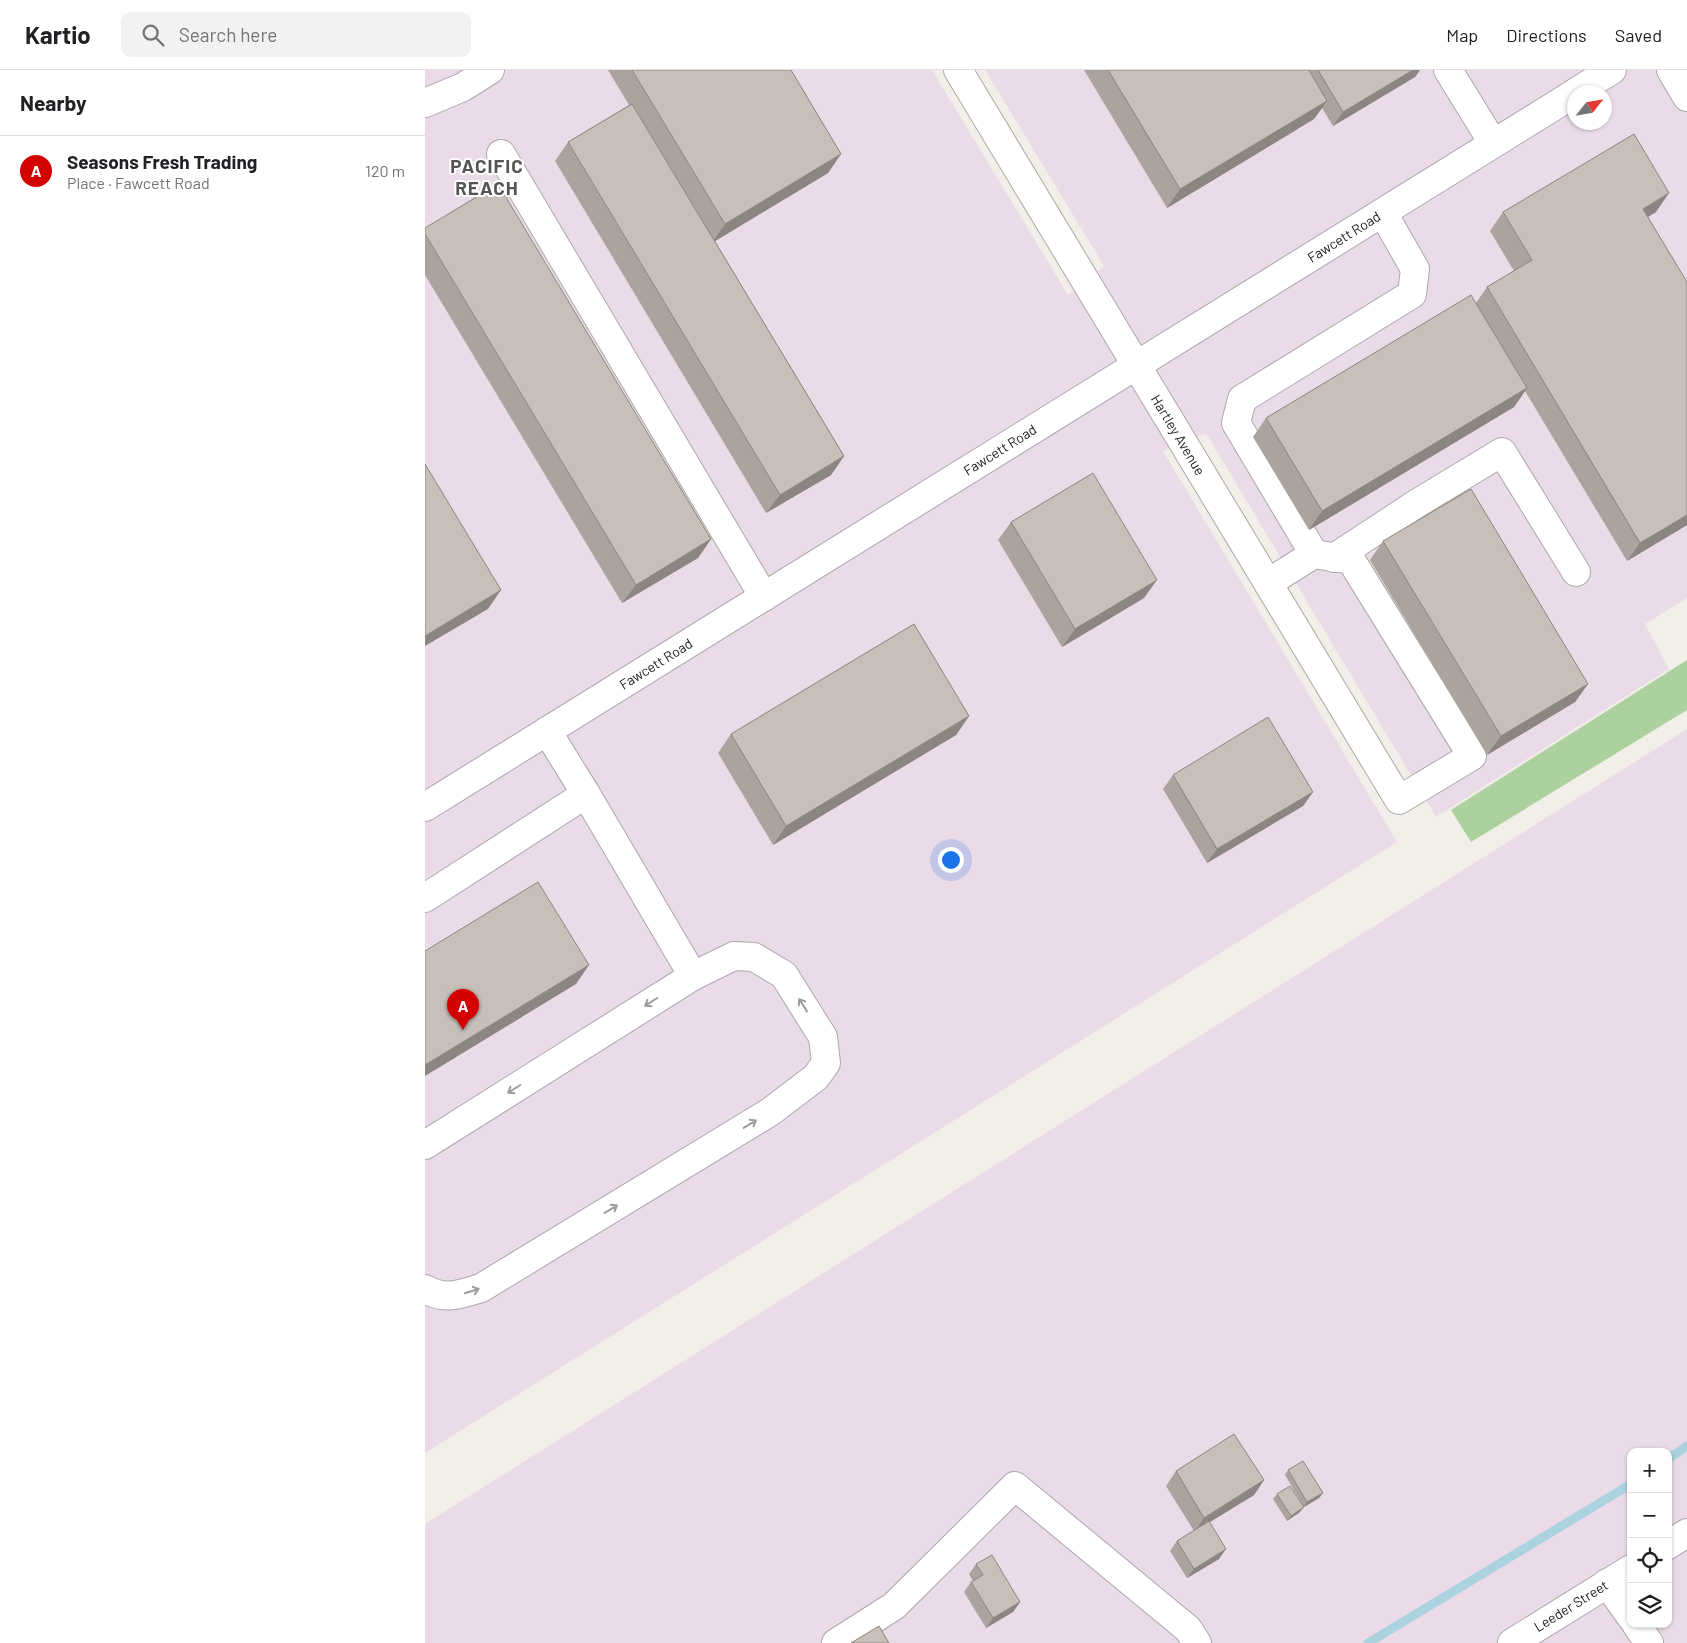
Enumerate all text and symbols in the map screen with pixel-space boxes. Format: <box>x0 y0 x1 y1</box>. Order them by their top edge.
search box <box>121 12 471 57</box>
text: Kartio <box>25 20 91 49</box>
icon: search <box>139 21 167 49</box>
text: Search here <box>179 23 277 46</box>
text: Map <box>1446 24 1478 46</box>
text: Directions <box>1506 24 1587 46</box>
text: Saved <box>1615 24 1662 46</box>
north arrow <box>1567 85 1612 130</box>
text: Nearby <box>20 90 86 115</box>
text: Seasons Fresh Trading <box>67 150 257 173</box>
district label: PACIFIC REACH <box>450 154 524 199</box>
text: A <box>31 161 41 180</box>
text: 120 m <box>365 161 405 180</box>
text: Place · Fawcett Road <box>67 173 210 192</box>
street label: Fawcett Road <box>1304 207 1383 266</box>
street label: Hartley Avenue <box>1148 391 1209 478</box>
street label: Fawcett Road <box>960 420 1039 479</box>
street label: Fawcett Road <box>616 634 695 693</box>
your location <box>938 847 964 873</box>
pin: A <box>447 989 479 1030</box>
one-way arrow <box>645 997 659 1007</box>
one-way arrow <box>797 998 808 1012</box>
one-way arrow <box>507 1083 521 1094</box>
one-way arrow <box>743 1118 757 1128</box>
one-way arrow <box>604 1203 618 1213</box>
one-way arrow <box>463 1286 479 1295</box>
map controls <box>1627 1448 1672 1628</box>
button: + <box>1627 1448 1672 1493</box>
button: − <box>1627 1493 1672 1538</box>
button: locate <box>1627 1538 1672 1583</box>
street label: Leeder Street <box>1531 1576 1611 1635</box>
button: layers <box>1627 1583 1672 1628</box>

